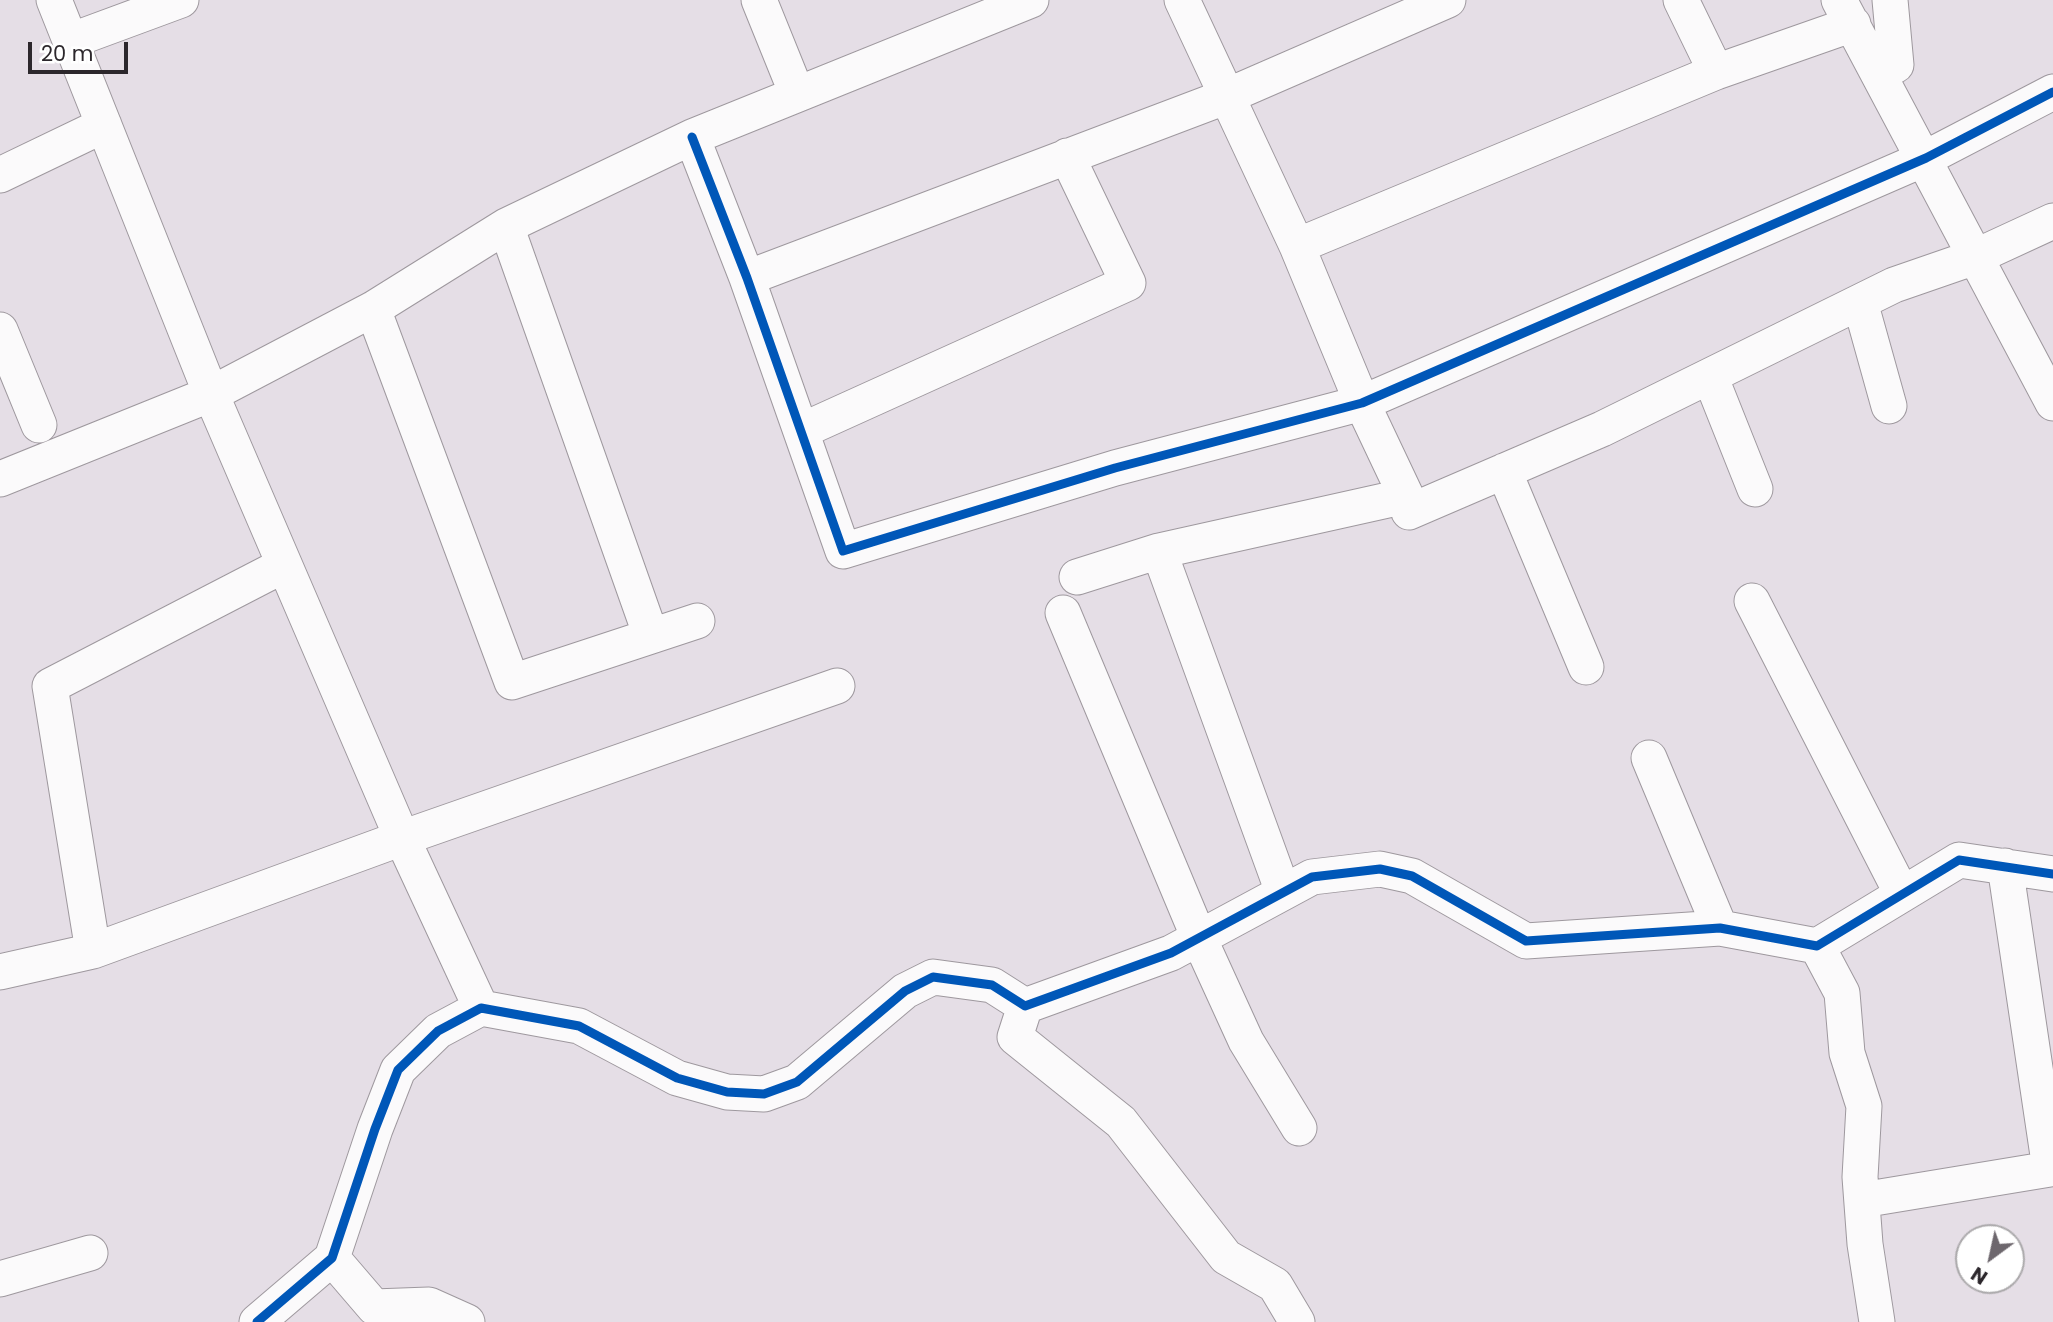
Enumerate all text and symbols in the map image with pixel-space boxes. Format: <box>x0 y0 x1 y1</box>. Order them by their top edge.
scale bar <box>32 28 131 72</box>
text: 20 m <box>41 39 94 68</box>
north arrow <box>1955 1224 2025 1294</box>
text: N <box>1966 1260 1993 1291</box>

